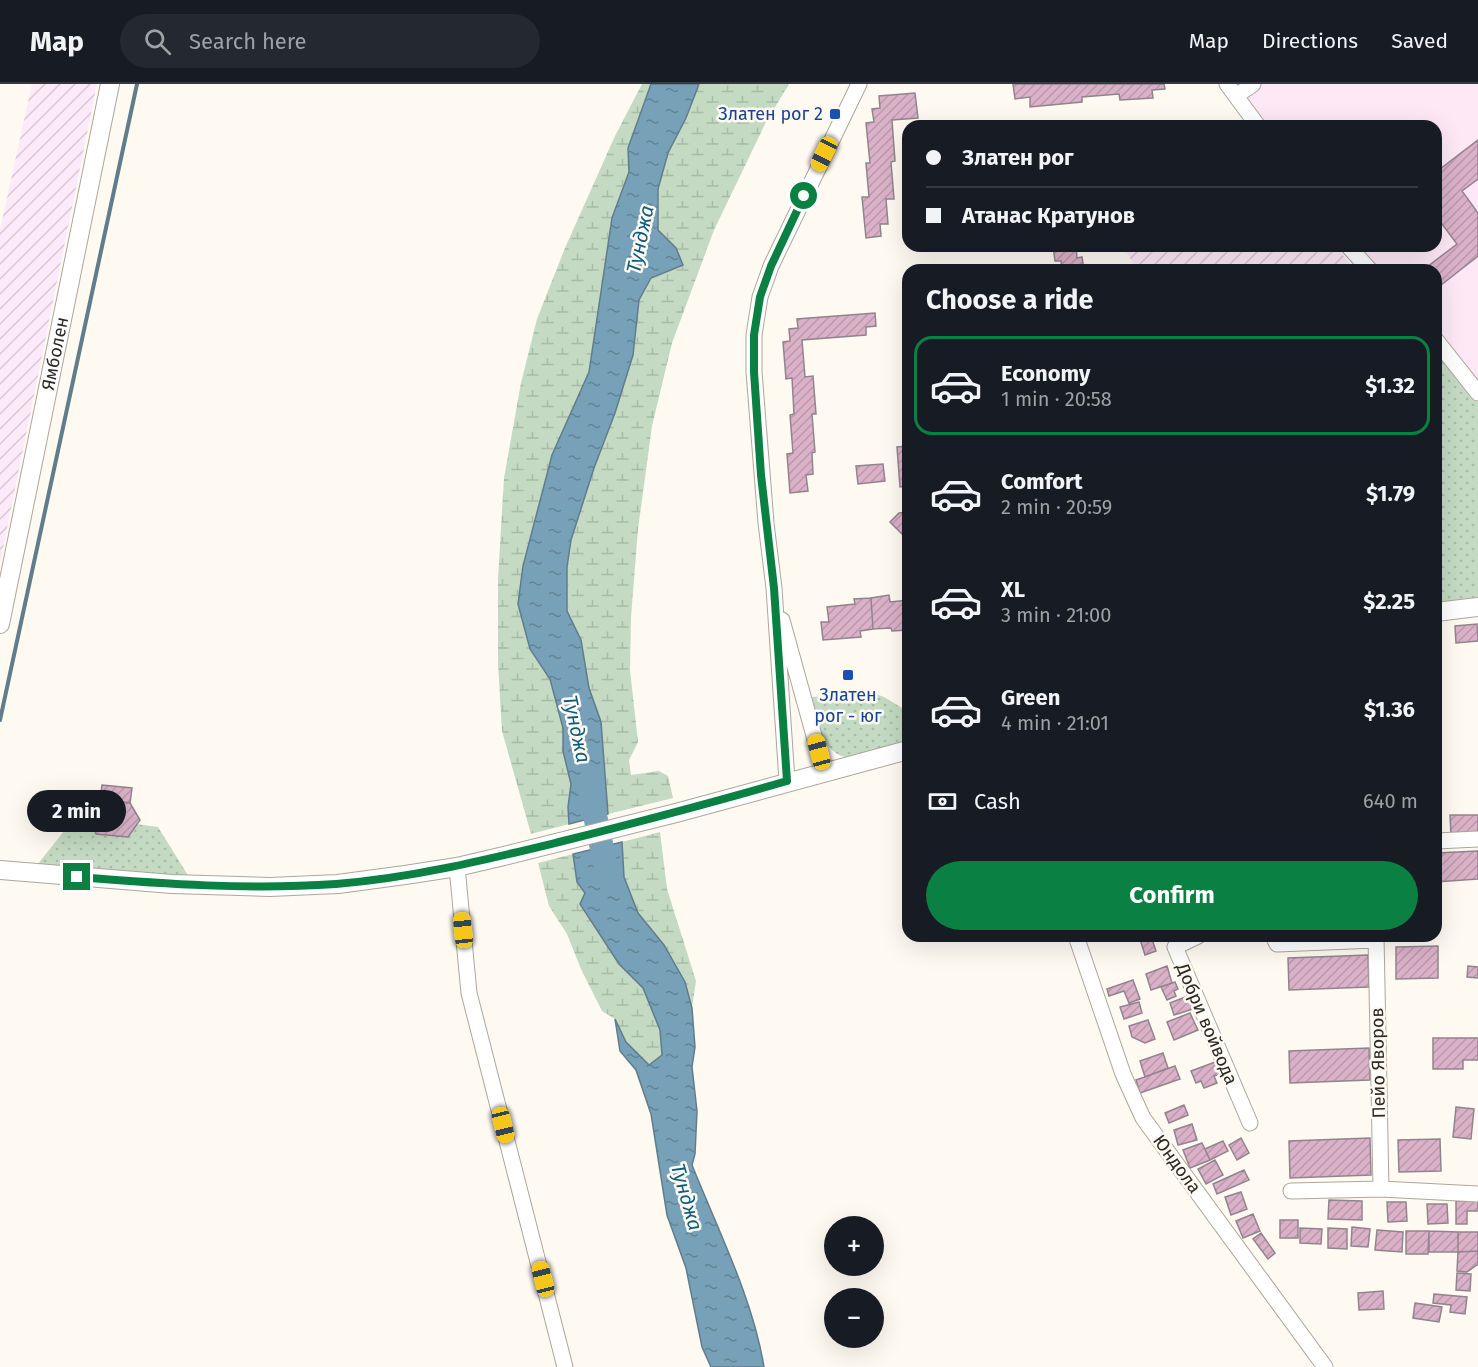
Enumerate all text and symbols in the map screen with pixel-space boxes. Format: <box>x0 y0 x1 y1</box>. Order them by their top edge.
search box <box>120 14 540 68</box>
text: Map <box>30 25 84 58</box>
icon: search <box>141 25 174 58</box>
text: Search here <box>189 28 307 55</box>
text: Map <box>1189 28 1229 54</box>
text: Directions <box>1262 28 1358 54</box>
text: Saved <box>1391 28 1448 54</box>
place label: Златен рог 2 <box>718 103 823 125</box>
marker: Златен рог 2 <box>828 107 842 121</box>
car <box>808 134 840 174</box>
text: Златен рог <box>962 144 1074 171</box>
route start <box>790 182 817 209</box>
text: Атанас Кратунов <box>962 202 1135 229</box>
water label: Тунджа <box>621 203 659 275</box>
text: Choose a ride <box>926 284 1093 316</box>
street label: Ямболен <box>37 315 73 392</box>
icon: car <box>929 359 983 413</box>
text: Economy <box>1001 360 1090 387</box>
text: $1.32 <box>1365 372 1415 399</box>
text: 1 min · 20:58 <box>1001 387 1112 411</box>
icon: car <box>929 467 983 521</box>
text: Comfort <box>1001 468 1082 495</box>
text: $1.79 <box>1366 480 1415 507</box>
text: 2 min · 20:59 <box>1001 495 1112 519</box>
icon: car <box>929 575 983 629</box>
text: XL <box>1001 576 1025 603</box>
text: $2.25 <box>1363 588 1415 615</box>
text: 3 min · 21:00 <box>1001 603 1111 627</box>
marker: Златен рог - юг <box>841 668 855 682</box>
icon: car <box>929 683 983 737</box>
place label: Златен рог - юг <box>814 684 882 727</box>
text: Green <box>1001 684 1060 711</box>
water label: Тунджа <box>558 693 596 765</box>
text: $1.36 <box>1364 696 1415 723</box>
text: 4 min · 21:01 <box>1001 711 1109 735</box>
car <box>806 732 832 772</box>
icon: cash <box>926 785 959 818</box>
text: Cash <box>974 788 1021 815</box>
text: 640 m <box>1363 789 1418 813</box>
callout: 2 min <box>28 790 127 832</box>
text: 2 min <box>52 799 101 823</box>
button: Confirm <box>926 861 1418 930</box>
route end <box>63 863 90 890</box>
car <box>452 911 474 949</box>
street label: Добри войвода <box>1171 959 1242 1088</box>
street label: Пейо Яворов <box>1366 1007 1390 1119</box>
car <box>490 1105 516 1145</box>
street label: Юндола <box>1148 1130 1206 1198</box>
water label: Тунджа <box>666 1161 708 1233</box>
map controls <box>824 1216 884 1348</box>
button: + <box>824 1216 884 1276</box>
car <box>530 1259 556 1299</box>
button: − <box>824 1288 884 1348</box>

